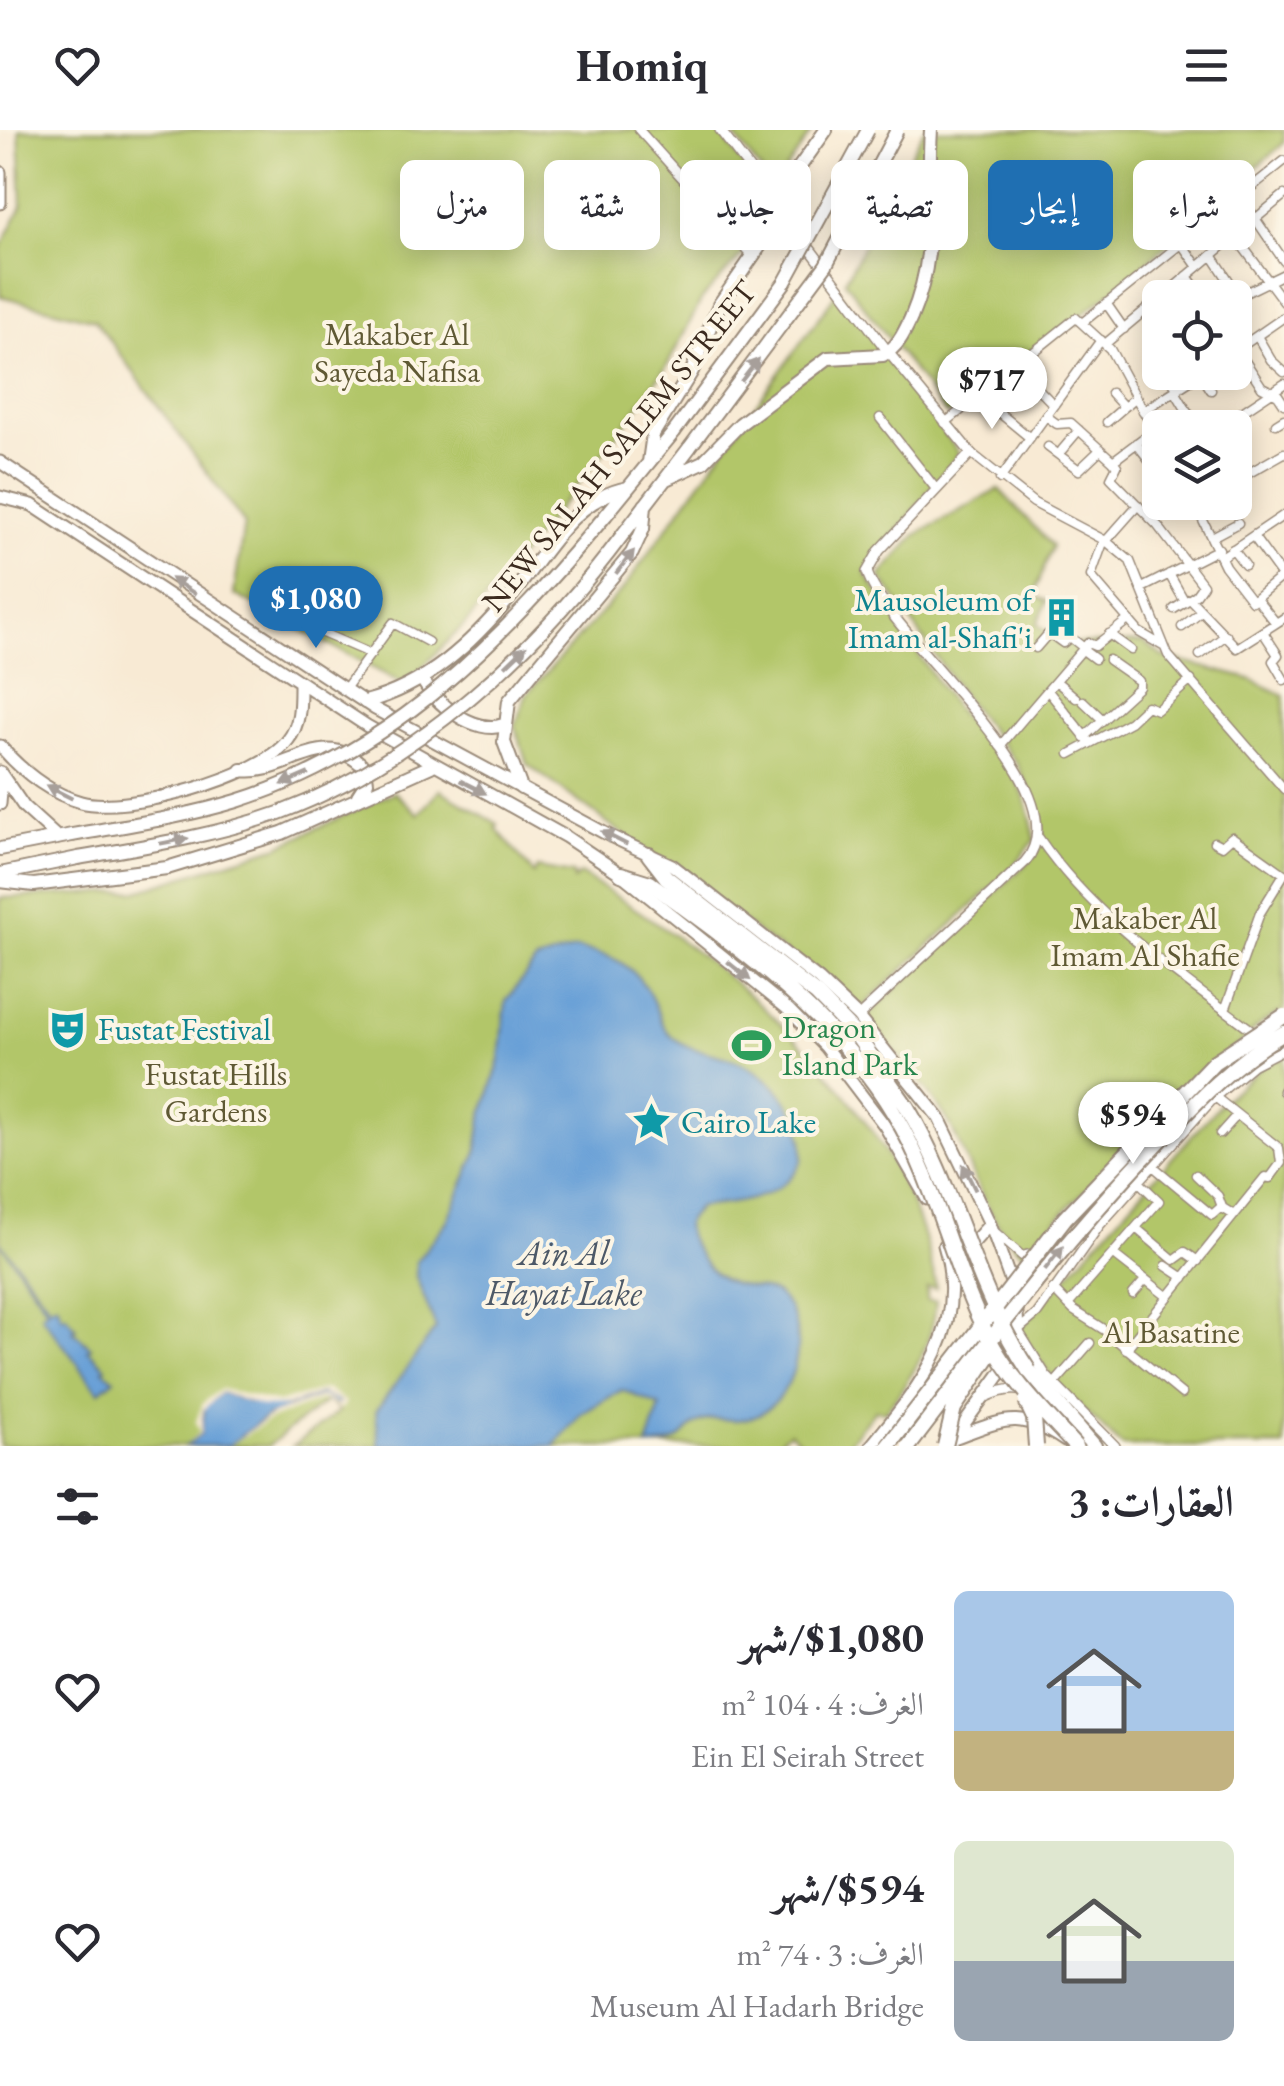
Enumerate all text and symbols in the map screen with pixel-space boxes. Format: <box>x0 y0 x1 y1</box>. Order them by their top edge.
text: Homiq <box>576 36 708 94</box>
icon: heart <box>50 38 105 93</box>
icon: menu <box>1179 38 1234 93</box>
chip: منزل <box>400 160 524 250</box>
chip: شقة <box>544 160 660 250</box>
chip: جديد <box>680 160 811 250</box>
chip: تصفية <box>831 160 968 250</box>
chip: إيجار <box>988 160 1113 250</box>
chip: شراء <box>1133 160 1255 250</box>
street label: NEW SALAH SALEM STREET <box>472 271 766 620</box>
map controls <box>1142 280 1252 520</box>
button: locate <box>1142 280 1252 390</box>
park label: Makaber Al Sayeda Nafisa <box>314 313 480 392</box>
pin: $717 <box>933 347 1051 432</box>
one-way arrow <box>739 357 760 383</box>
text: $717 <box>959 358 1025 400</box>
button: layers <box>1142 410 1252 520</box>
one-way arrow <box>614 549 634 575</box>
pin: $1,080 <box>235 566 397 651</box>
one-way arrow <box>170 577 197 595</box>
text: $1,080 <box>271 577 361 619</box>
place label: Mausoleum of Imam al-Shafi'i <box>848 579 1036 658</box>
building icon: Mausoleum of Imam al-Shafi'i <box>1041 597 1083 639</box>
one-way arrow <box>504 644 528 668</box>
one-way arrow <box>280 771 310 787</box>
one-way arrow <box>459 778 488 795</box>
one-way arrow <box>45 784 74 801</box>
one-way arrow <box>600 830 629 847</box>
one-way arrow <box>159 833 190 848</box>
park label: Makaber Al Imam Al Shafie <box>1050 897 1240 976</box>
one-way arrow <box>727 960 752 981</box>
place label: Dragon Island Park <box>782 1006 919 1085</box>
theatre icon: Fustat Festival <box>47 1008 89 1050</box>
place label: Fustat Festival <box>98 1008 271 1050</box>
sports icon: Dragon Island Park <box>731 1024 773 1066</box>
park label: Fustat Hills Gardens <box>145 1053 287 1132</box>
pin: $594 <box>1074 1082 1192 1167</box>
text: $594 <box>1100 1093 1166 1135</box>
place icon: Cairo Lake <box>630 1101 672 1143</box>
place label: Cairo Lake <box>681 1101 816 1143</box>
one-way arrow <box>960 1162 977 1191</box>
water label: Ain Al Hayat Lake <box>485 1230 643 1316</box>
one-way arrow <box>1043 1245 1064 1271</box>
park label: Al Basatine <box>1101 1311 1240 1353</box>
text: العقارات: 3 <box>1068 1474 1234 1529</box>
icon: filters <box>50 1479 105 1534</box>
text: $1,080/شهر <box>740 1610 924 1665</box>
icon: home <box>1034 1631 1154 1751</box>
icon: heart <box>50 1664 105 1719</box>
text: الغرف: 4 · 104 m² <box>721 1683 924 1725</box>
text: Ein El Seirah Street <box>691 1735 924 1777</box>
text: $594/شهر <box>773 1860 924 1915</box>
icon: home <box>1034 1881 1154 2001</box>
icon: heart <box>50 1914 105 1969</box>
text: الغرف: 3 · 74 m² <box>737 1933 924 1975</box>
text: Museum Al Hadarh Bridge <box>590 1985 924 2027</box>

